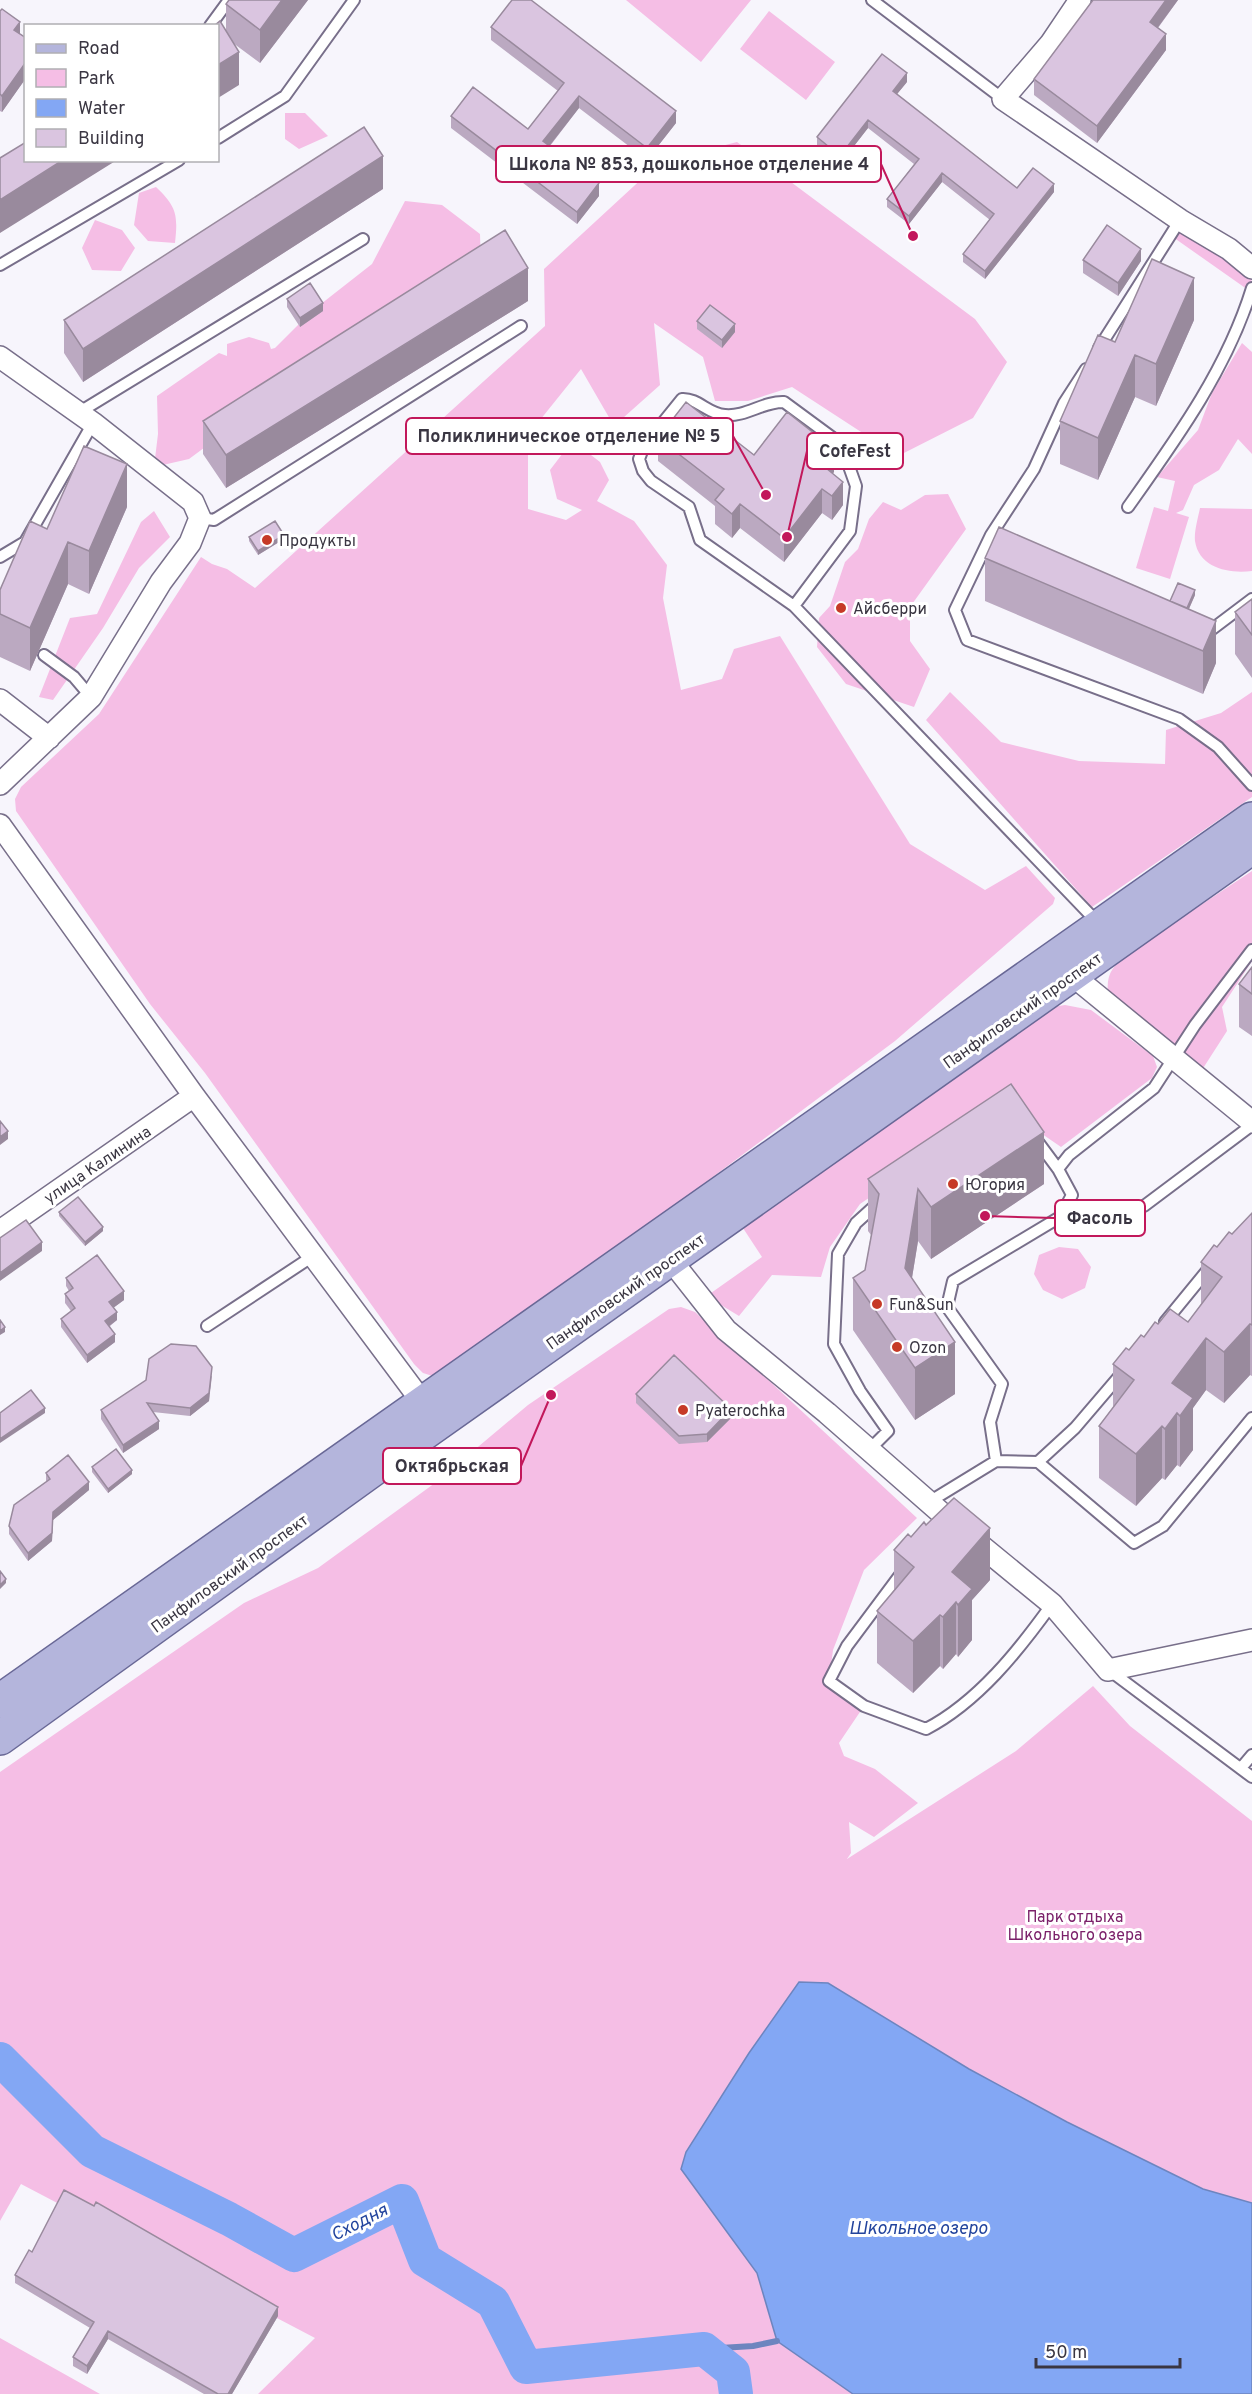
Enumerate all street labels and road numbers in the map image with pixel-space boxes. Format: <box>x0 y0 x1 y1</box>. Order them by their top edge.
street label: Панфиловский проспект <box>940 949 1106 1074</box>
street label: улица Калинина <box>41 1122 156 1209</box>
street label: Панфиловский проспект <box>543 1230 709 1355</box>
street label: Панфиловский проспект <box>148 1511 313 1638</box>

